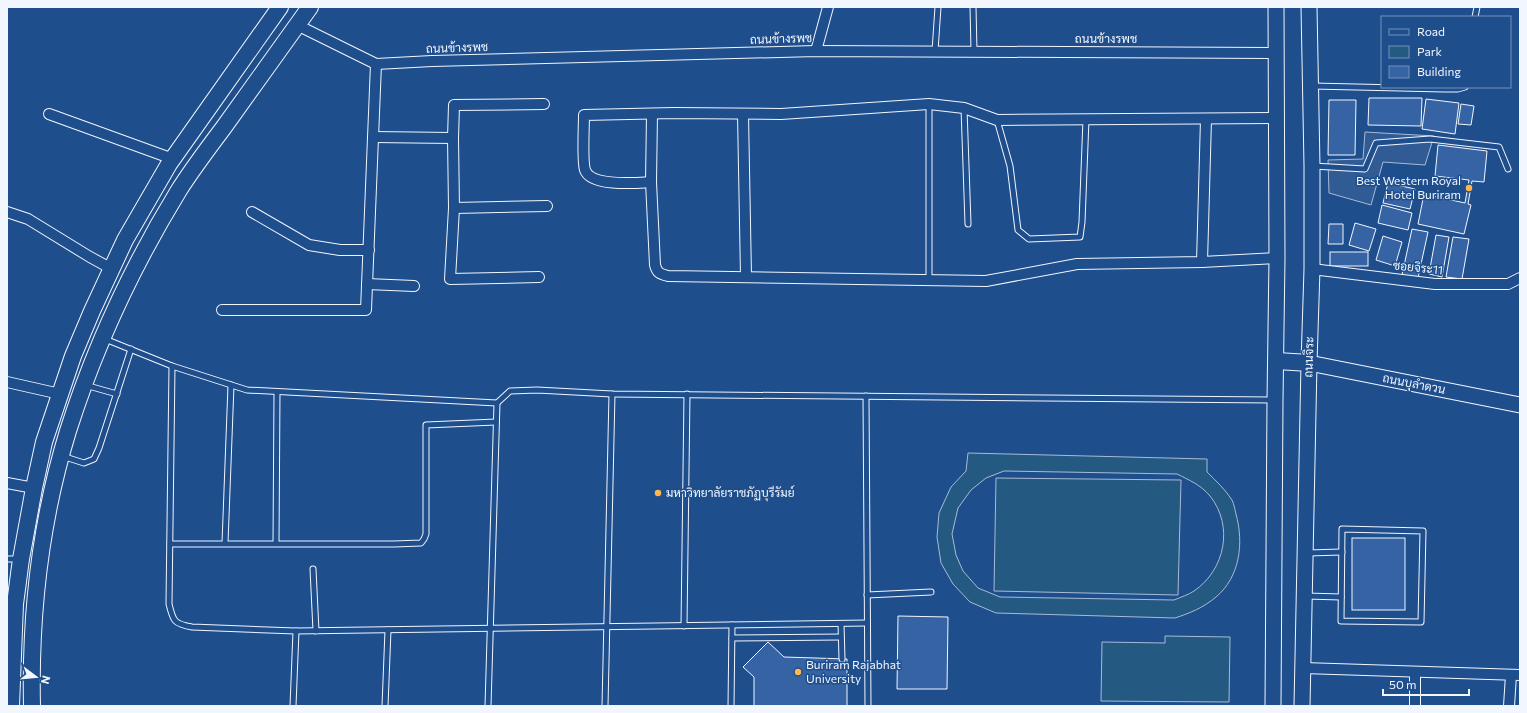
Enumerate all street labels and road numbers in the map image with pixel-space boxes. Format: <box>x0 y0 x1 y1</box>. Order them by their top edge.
street label: ถนนข้างรพช <box>750 30 812 46</box>
street label: ถนนข้างรพช <box>1075 31 1137 45</box>
street label: ถนนข้างรพช <box>426 39 488 55</box>
street label: ซอยจิระ11 <box>1392 257 1444 277</box>
street label: ถนนจิระ <box>1300 336 1316 378</box>
street label: ถนนบุลำดวน <box>1381 370 1447 399</box>

